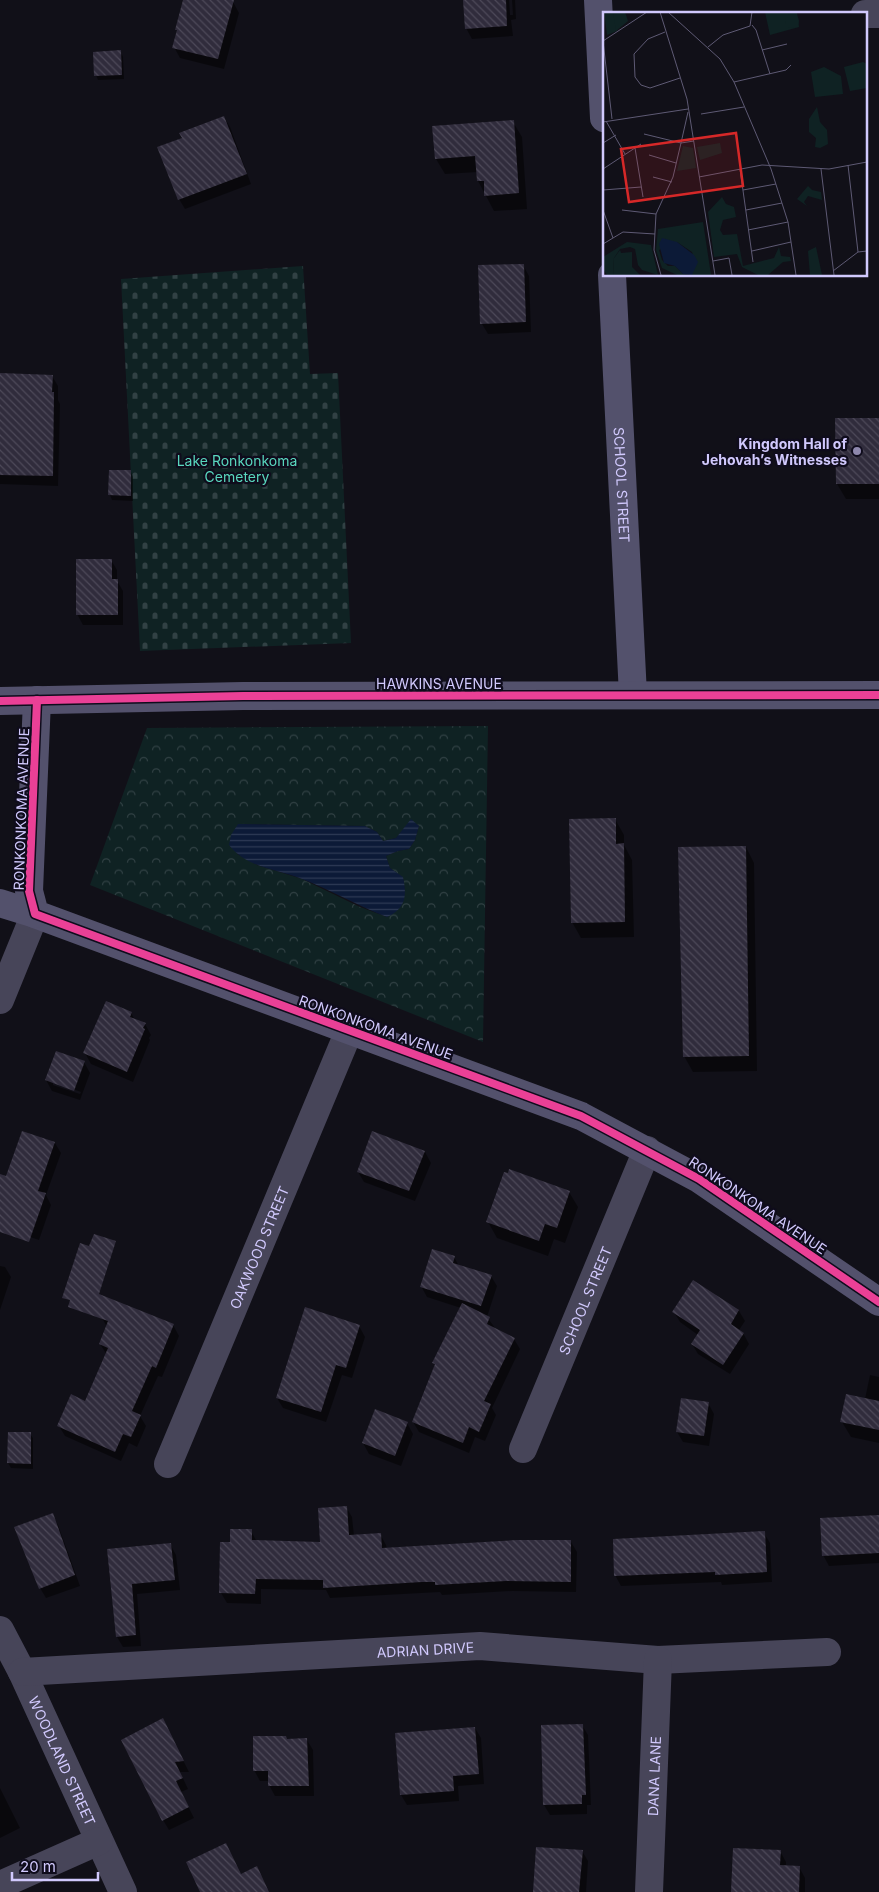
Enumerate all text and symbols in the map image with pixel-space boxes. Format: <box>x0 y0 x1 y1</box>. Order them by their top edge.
inset map <box>603 12 866 276</box>
street label: SCHOOL STREET <box>611 426 634 543</box>
place label: Kingdom Hall of Jehovah’s Witnesses <box>702 435 847 468</box>
marker: Kingdom Hall of Jehovah’s Witnesses <box>851 445 863 457</box>
park label: Lake Ronkonkoma Cemetery <box>177 452 297 485</box>
street label: HAWKINS AVENUE <box>376 675 502 692</box>
street label: RONKONKOMA AVENUE <box>10 728 32 890</box>
street label: RONKONKOMA AVENUE <box>297 991 455 1063</box>
street label: RONKONKOMA AVENUE <box>686 1153 830 1257</box>
street label: OAKWOOD STREET <box>225 1183 292 1311</box>
street label: SCHOOL STREET <box>555 1244 615 1357</box>
street label: ADRIAN DRIVE <box>376 1638 475 1660</box>
street label: WOODLAND STREET <box>26 1693 100 1828</box>
street label: DANA LANE <box>643 1736 664 1816</box>
scale bar <box>12 1850 99 1882</box>
text: 20 m <box>20 1857 56 1876</box>

